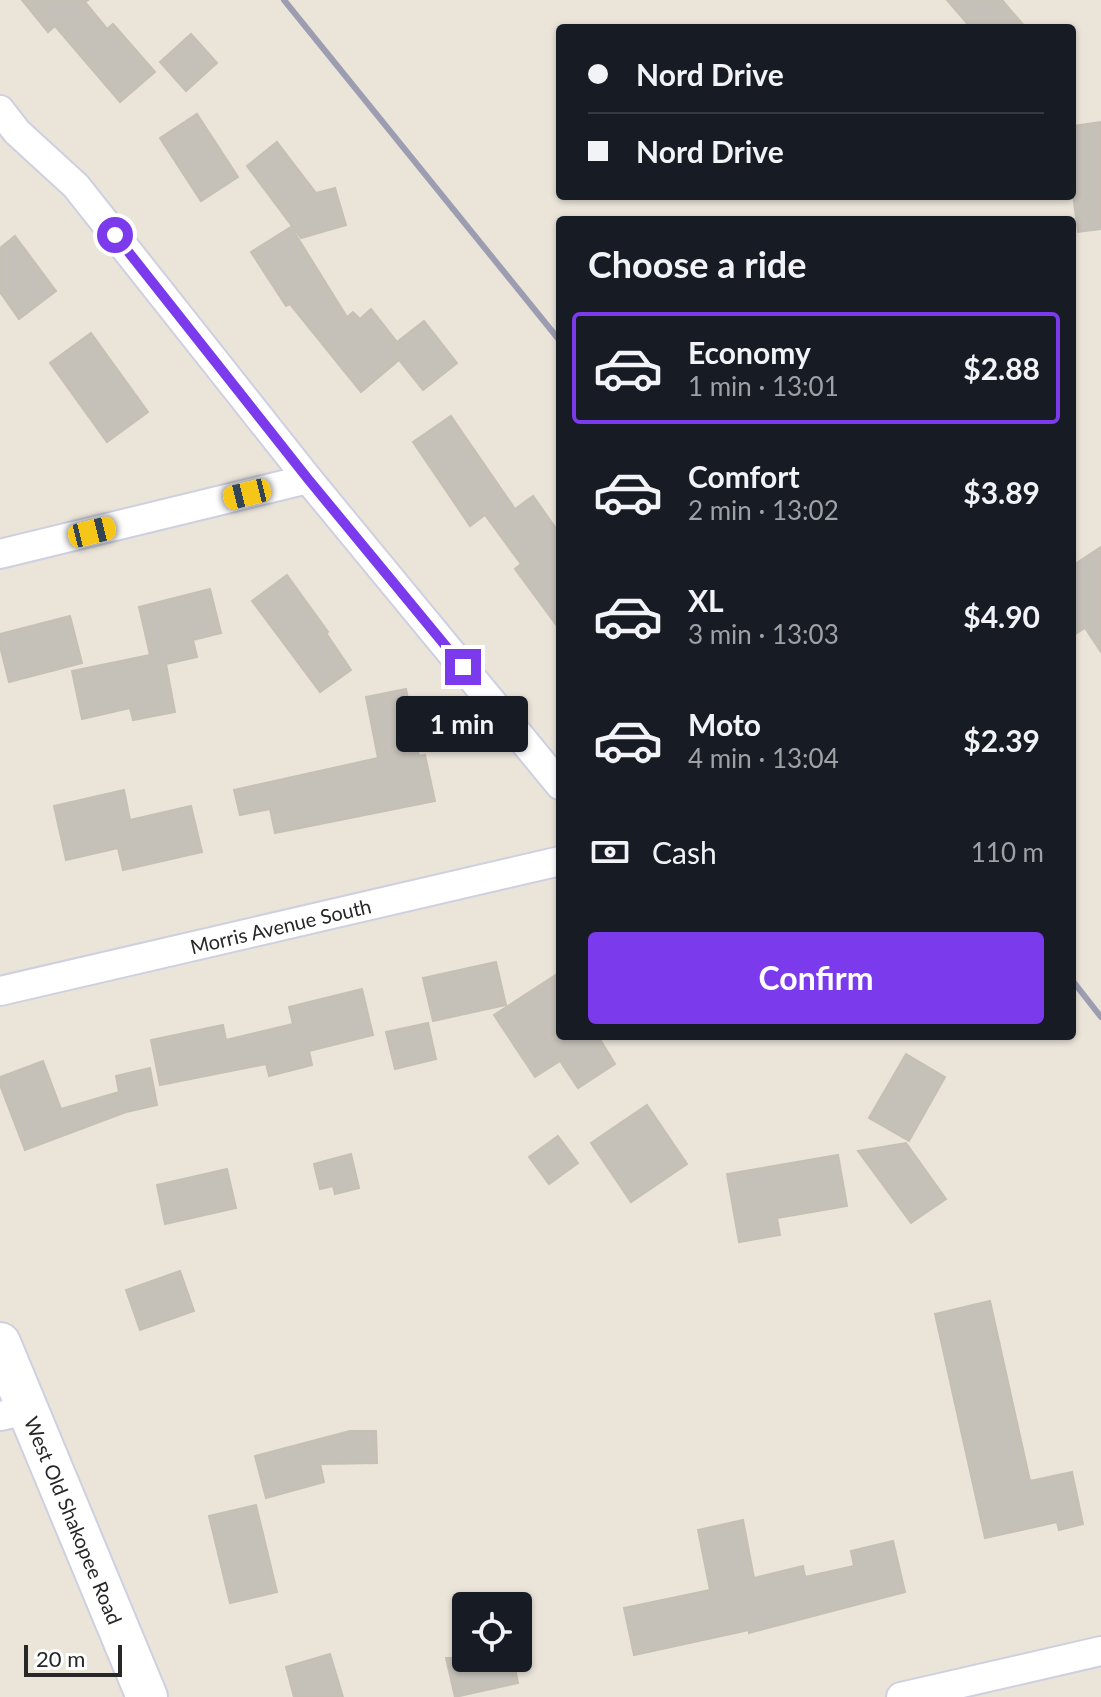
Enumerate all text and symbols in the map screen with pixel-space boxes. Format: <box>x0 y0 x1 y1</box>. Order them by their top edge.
text: Nord Drive <box>636 56 784 92</box>
text: Nord Drive <box>636 133 784 169</box>
route start <box>97 217 133 253</box>
text: Choose a ride <box>588 242 807 286</box>
icon: car <box>592 332 664 404</box>
text: Economy <box>688 334 811 370</box>
text: $2.88 <box>963 350 1040 386</box>
text: 1 min · 13:01 <box>688 370 839 402</box>
icon: car <box>592 456 664 528</box>
text: Comfort <box>688 458 800 494</box>
text: $3.89 <box>963 474 1040 510</box>
car <box>221 477 273 511</box>
text: 2 min · 13:02 <box>688 494 839 526</box>
car <box>66 515 118 549</box>
icon: car <box>592 580 664 652</box>
text: XL <box>688 582 724 618</box>
text: $4.90 <box>963 598 1040 634</box>
text: 3 min · 13:03 <box>688 618 839 650</box>
route end <box>445 649 481 685</box>
callout: 1 min <box>397 695 529 751</box>
icon: car <box>592 704 664 776</box>
text: Moto <box>688 706 761 742</box>
text: 1 min <box>430 708 494 740</box>
text: $2.39 <box>963 722 1040 758</box>
text: 4 min · 13:04 <box>688 742 839 774</box>
icon: cash <box>588 830 632 874</box>
text: Cash <box>652 834 717 870</box>
text: 110 m <box>971 836 1044 868</box>
street label: Morris Avenue South <box>188 893 373 958</box>
button: Confirm <box>588 932 1044 1024</box>
street label: West Old Shakopee Road <box>20 1413 127 1628</box>
map controls <box>452 1592 532 1672</box>
button: locate <box>452 1592 532 1672</box>
scale bar <box>24 1641 122 1677</box>
text: 20 m <box>36 1645 85 1672</box>

